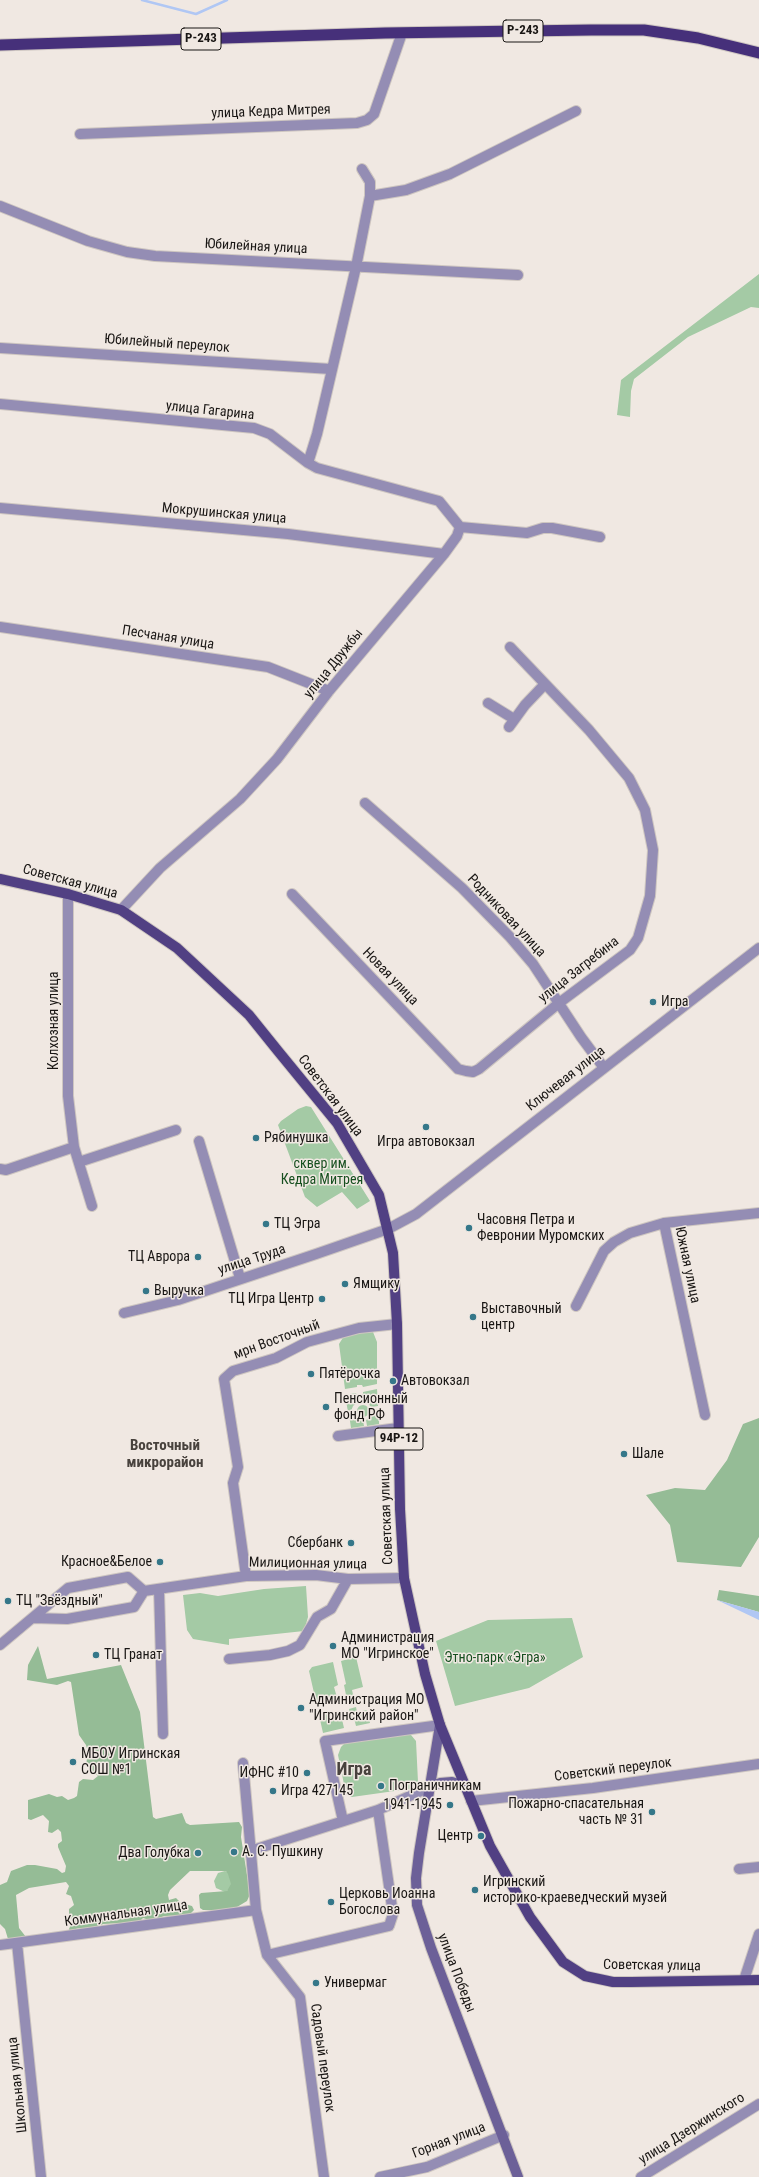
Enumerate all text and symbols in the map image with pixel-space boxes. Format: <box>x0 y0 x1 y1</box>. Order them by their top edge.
road number: Р-243 <box>503 20 543 42</box>
road number: Р-243 <box>181 28 221 50</box>
street label: улица Кедра Митрея <box>211 102 331 122</box>
street label: Юбилейная улица <box>204 236 308 258</box>
street label: Юбилейный переулок <box>104 331 230 357</box>
street label: улица Гагарина <box>165 398 255 424</box>
street label: Мокрушинская улица <box>161 500 287 528</box>
street label: Песчаная улица <box>121 622 215 654</box>
street label: улица Дружбы <box>301 626 367 702</box>
street label: Советская улица <box>21 861 119 903</box>
street label: Родниковая улица <box>463 871 549 961</box>
street label: улица Загребина <box>535 933 623 1007</box>
street label: Новая улица <box>358 945 422 1009</box>
street label: Колхозная улица <box>46 972 62 1070</box>
place label: Игра <box>661 994 688 1010</box>
marker: Игра <box>648 997 658 1007</box>
street label: Ключевая улица <box>523 1043 609 1115</box>
street label: Советская улица <box>294 1052 366 1140</box>
marker: Игра автовокзал <box>421 1122 431 1132</box>
place label: Рябинушка <box>264 1130 329 1146</box>
marker: Рябинушка <box>251 1133 261 1143</box>
place label: Игра автовокзал <box>377 1134 475 1150</box>
park label: сквер им. Кедра Митрея <box>281 1156 363 1188</box>
place label: Часовня Петра и Февронии Муромских <box>477 1212 604 1244</box>
place label: ТЦ Эгра <box>274 1216 321 1232</box>
marker: ТЦ Эгра <box>261 1219 271 1229</box>
marker: Часовня Петра и Февронии Муромских <box>464 1223 474 1233</box>
street label: Южная улица <box>671 1225 703 1305</box>
street label: улица Труда <box>216 1241 288 1279</box>
place label: ТЦ Аврора <box>128 1249 190 1265</box>
marker: ТЦ Аврора <box>193 1252 203 1262</box>
place label: Ямщику <box>353 1276 400 1292</box>
marker: Ямщику <box>340 1279 350 1289</box>
place label: Выручка <box>154 1283 204 1299</box>
marker: Выручка <box>141 1286 151 1296</box>
place label: ТЦ Игра Центр <box>228 1291 314 1307</box>
marker: ТЦ Игра Центр <box>317 1294 327 1304</box>
place label: Выставочный центр <box>481 1301 562 1334</box>
marker: Выставочный центр <box>468 1312 478 1322</box>
street label: мрн Восточный <box>232 1317 322 1363</box>
place label: Пятёрочка <box>319 1366 380 1382</box>
marker: Пятёрочка <box>306 1369 316 1379</box>
place label: Автовокзал <box>401 1373 470 1389</box>
marker: Автовокзал <box>388 1376 398 1386</box>
place label: Пенсионный фонд РФ <box>334 1391 408 1424</box>
marker: Пенсионный фонд РФ <box>321 1402 331 1412</box>
road number: 94Р-12 <box>375 1428 423 1450</box>
district label: Восточный микрорайон <box>127 1437 203 1472</box>
place label: Шале <box>632 1446 664 1462</box>
marker: Шале <box>619 1449 629 1459</box>
street label: Советская улица <box>377 1467 397 1565</box>
place label: Сбербанк <box>287 1535 343 1551</box>
marker: Сбербанк <box>346 1538 356 1548</box>
place label: Красное&Белое <box>61 1554 152 1570</box>
street label: Милиционная улица <box>249 1555 367 1573</box>
marker: Красное&Белое <box>155 1557 165 1567</box>
place label: ТЦ "Звёздный" <box>16 1593 103 1609</box>
marker: ТЦ "Звёздный" <box>3 1596 13 1606</box>
place label: Администрация МО "Игринское" <box>341 1630 434 1662</box>
marker: Администрация МО "Игринское" <box>328 1641 338 1651</box>
place label: ТЦ Гранат <box>104 1647 162 1663</box>
marker: ТЦ Гранат <box>91 1650 101 1660</box>
park label: Этно-парк «Эгра» <box>444 1650 546 1666</box>
place label: Администрация МО "Игринский район" <box>309 1692 424 1724</box>
marker: Администрация МО "Игринский район" <box>296 1703 306 1713</box>
place label: МБОУ Игринская СОШ №1 <box>81 1746 180 1778</box>
street label: Советский переулок <box>553 1754 673 1786</box>
marker: МБОУ Игринская СОШ №1 <box>68 1757 78 1767</box>
district label: Игра <box>337 1759 371 1781</box>
place label: ИФНС #10 <box>240 1765 299 1781</box>
marker: ИФНС #10 <box>302 1768 312 1778</box>
place label: Пограничникам <box>389 1778 481 1794</box>
marker: Пограничникам <box>376 1781 386 1791</box>
place label: Игра 427145 <box>281 1783 353 1799</box>
marker: Игра 427145 <box>268 1786 278 1796</box>
place label: Пожарно-спасательная часть № 31 <box>508 1796 644 1828</box>
place label: 1941-1945 <box>383 1797 442 1813</box>
marker: 1941-1945 <box>445 1800 455 1810</box>
marker: Пожарно-спасательная часть № 31 <box>647 1807 657 1817</box>
place label: Центр <box>438 1828 473 1844</box>
marker: Центр <box>476 1831 486 1841</box>
place label: А. С. Пушкину <box>242 1844 323 1860</box>
place label: Два Голубка <box>118 1845 190 1861</box>
marker: А. С. Пушкину <box>229 1847 239 1857</box>
marker: Два Голубка <box>193 1848 203 1858</box>
place label: Игринский историко-краеведческий музей <box>483 1874 667 1906</box>
marker: Игринский историко-краеведческий музей <box>470 1885 480 1895</box>
place label: Церковь Иоанна Богослова <box>339 1886 435 1918</box>
street label: Коммунальная улица <box>63 1897 189 1931</box>
marker: Церковь Иоанна Богослова <box>326 1897 336 1907</box>
street label: улица Победы <box>433 1931 479 2015</box>
street label: Советская улица <box>603 1957 701 1975</box>
place label: Универмаг <box>324 1975 387 1991</box>
marker: Универмаг <box>311 1978 321 1988</box>
street label: Садовый переулок <box>306 2003 338 2113</box>
street label: Школьная улица <box>5 2036 31 2134</box>
street label: улица Дзержинского <box>636 2090 748 2168</box>
street label: Горная улица <box>410 2119 488 2163</box>

